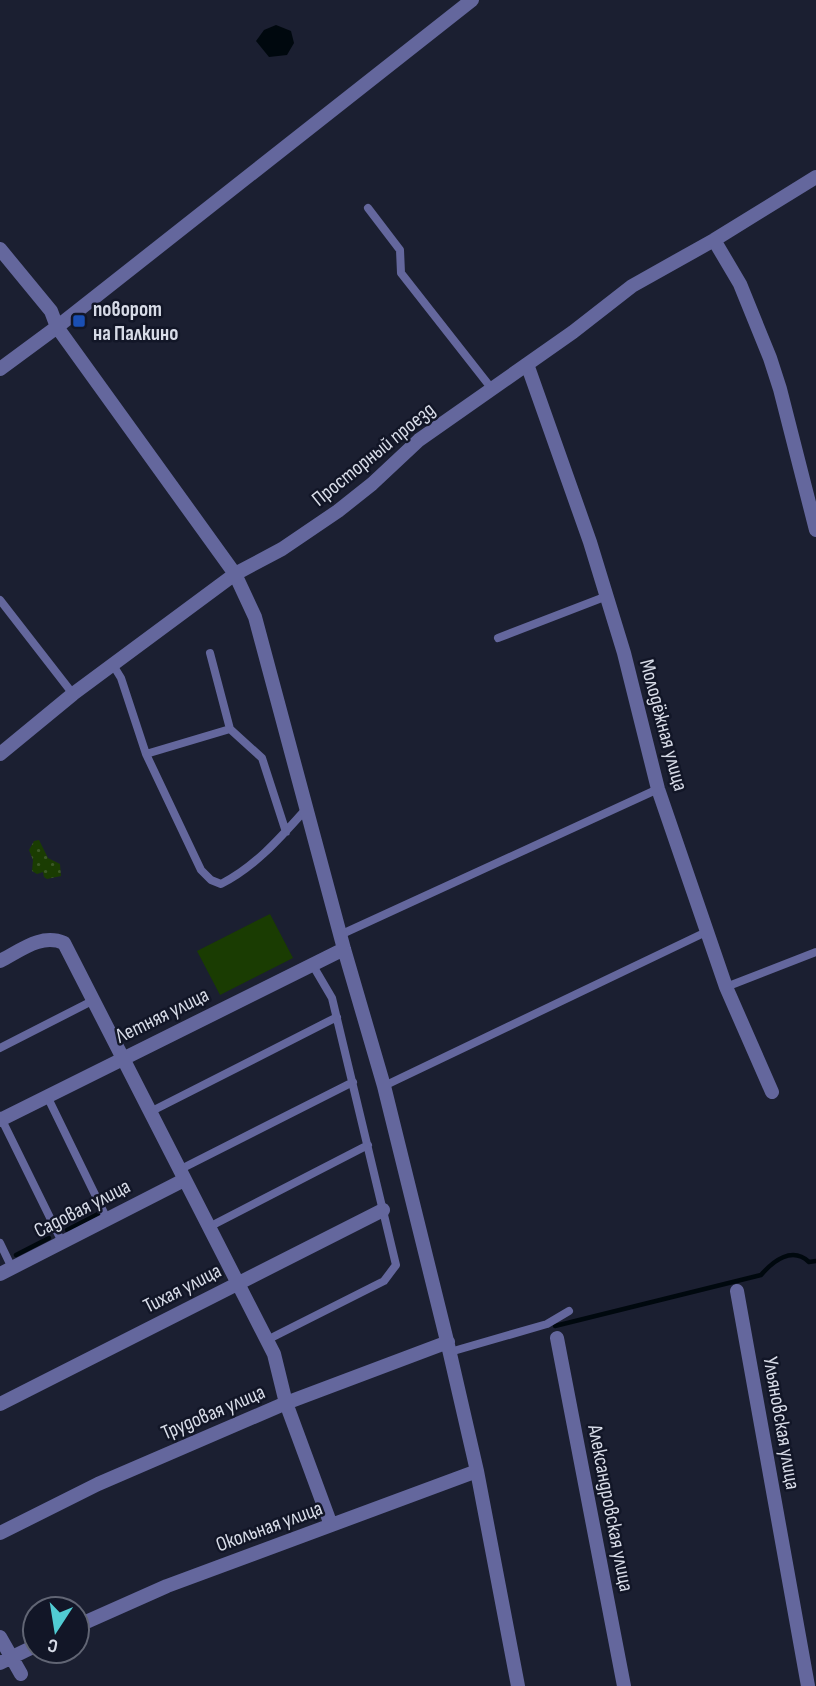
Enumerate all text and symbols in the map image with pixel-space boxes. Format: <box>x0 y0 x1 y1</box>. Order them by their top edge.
place label: поворот на Палкино <box>93 297 178 346</box>
marker: поворот на Палкино <box>71 313 87 329</box>
street label: Просторный проезд <box>307 397 440 512</box>
street label: Молодёжная улица <box>634 657 693 794</box>
street label: Летняя улица <box>111 982 213 1049</box>
street label: Садовая улица <box>30 1174 135 1243</box>
street label: Тихая улица <box>139 1258 225 1319</box>
street label: Ульяновская улица <box>758 1355 805 1491</box>
street label: Трудовая улица <box>158 1379 269 1445</box>
street label: Александровская улица <box>582 1422 639 1594</box>
street label: Окольная улица <box>212 1496 326 1557</box>
north arrow <box>21 1595 91 1665</box>
text: С <box>45 1633 60 1657</box>

